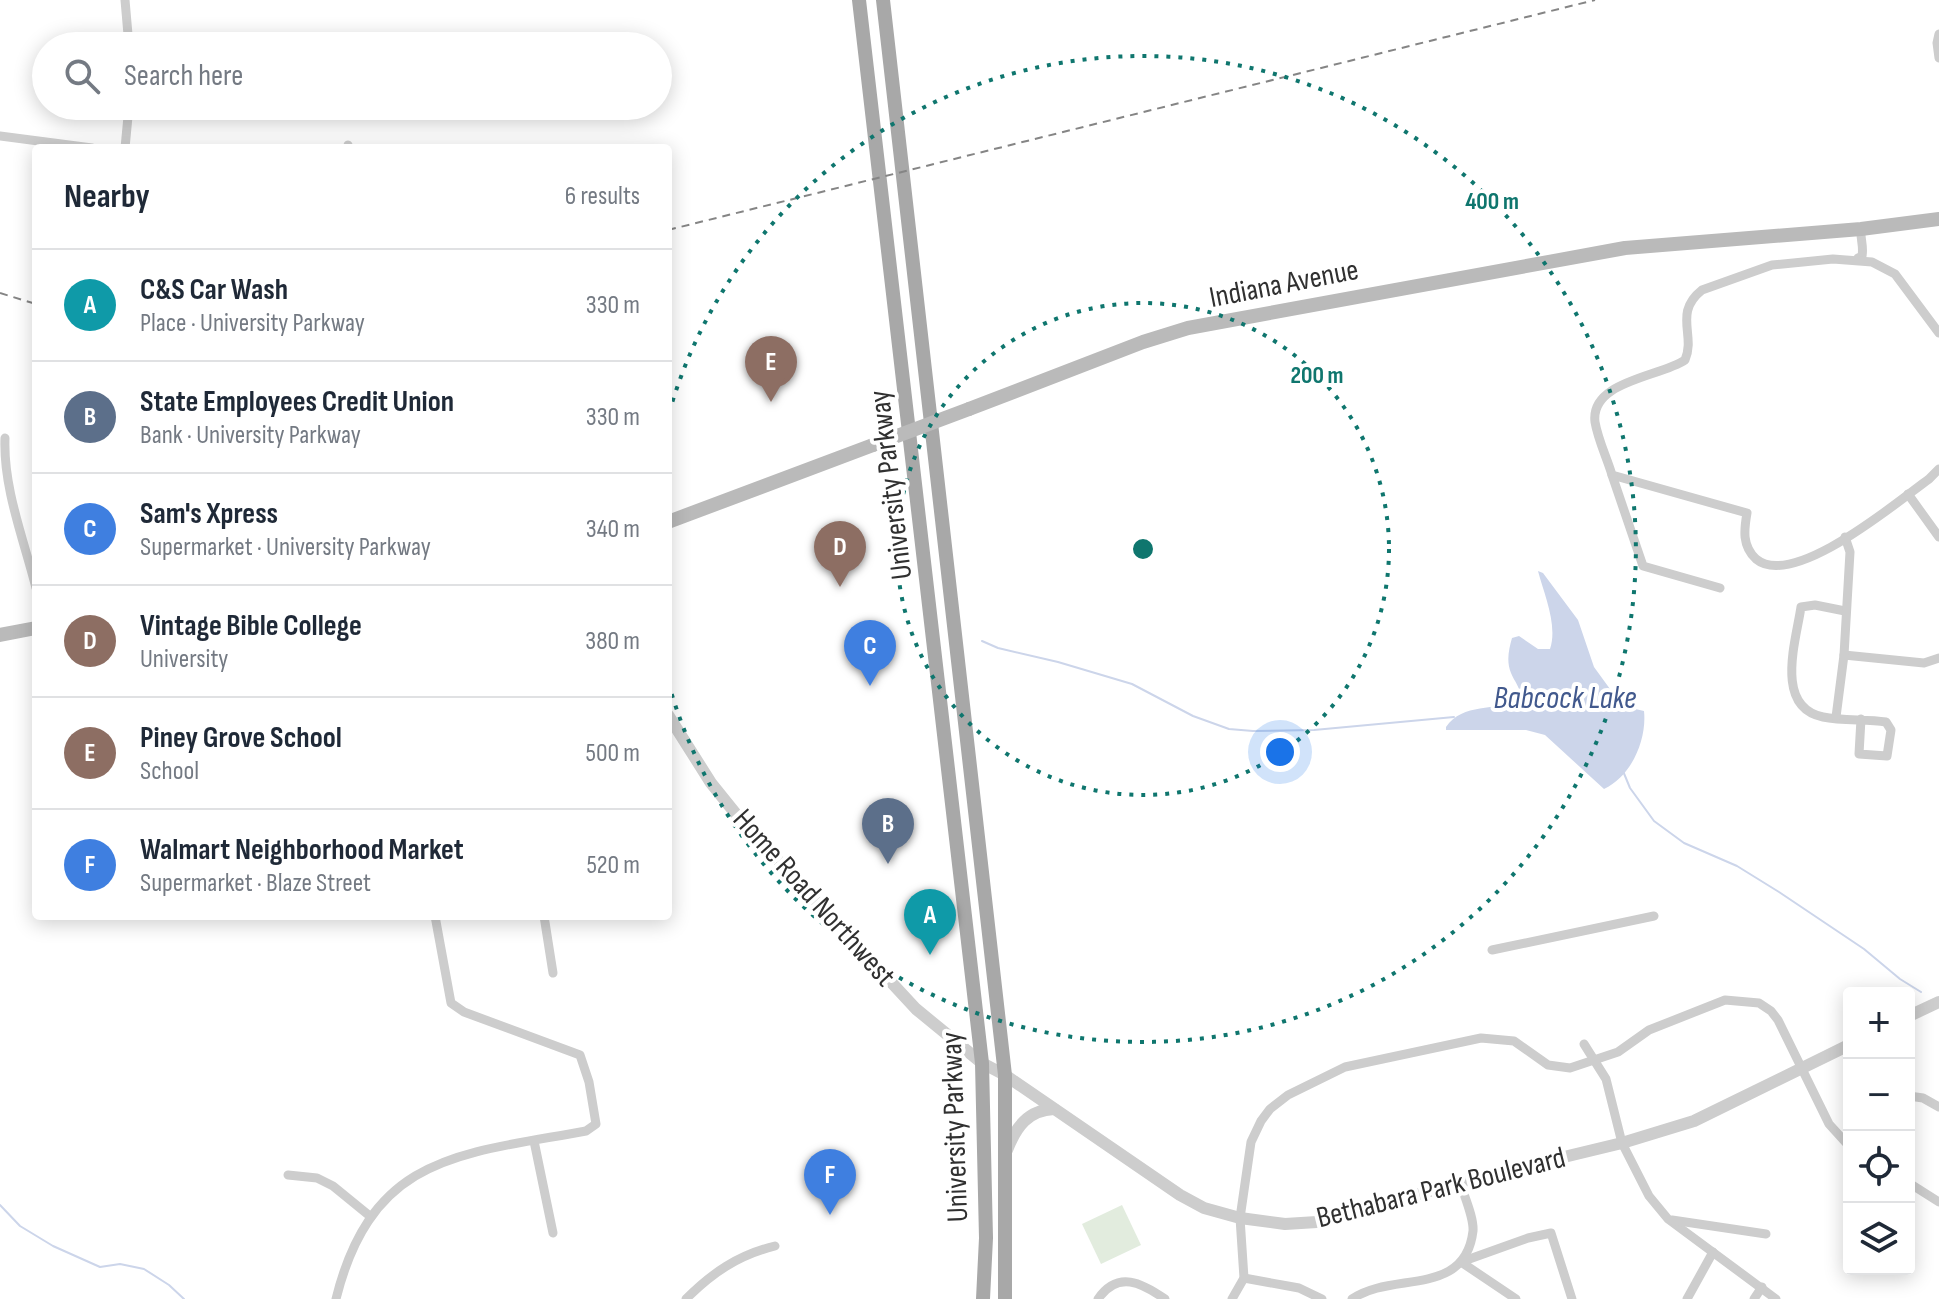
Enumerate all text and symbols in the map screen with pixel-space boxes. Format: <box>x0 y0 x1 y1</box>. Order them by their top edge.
search box <box>32 32 672 120</box>
icon: search <box>60 54 104 98</box>
text: Search here <box>124 58 243 94</box>
text: Nearby <box>64 176 150 217</box>
text: 6 results <box>565 181 640 212</box>
text: 400 m <box>1465 187 1519 216</box>
street label: Indiana Avenue <box>1206 252 1362 316</box>
text: C&S Car Wash <box>140 272 288 308</box>
text: A <box>84 290 96 321</box>
text: 330 m <box>586 290 640 321</box>
text: Place · University Parkway <box>140 308 365 339</box>
pin: E <box>745 336 797 402</box>
text: 200 m <box>1290 361 1344 390</box>
text: State Employees Credit Union <box>140 384 454 420</box>
street label: University Parkway <box>862 388 920 582</box>
text: B <box>84 402 96 433</box>
text: 330 m <box>586 402 640 433</box>
text: Bank · University Parkway <box>140 420 361 451</box>
text: Sam's Xpress <box>140 496 278 532</box>
text: C <box>83 514 97 545</box>
text: 340 m <box>586 514 640 545</box>
pin: D <box>814 521 866 587</box>
text: Supermarket · University Parkway <box>140 532 431 563</box>
centre of rings <box>1129 535 1157 563</box>
text: Vintage Bible College <box>140 608 362 644</box>
pin: C <box>844 620 896 686</box>
text: D <box>83 626 97 657</box>
text: 380 m <box>585 626 640 657</box>
text: University <box>140 644 228 675</box>
water label: Babcock Lake <box>1493 679 1637 718</box>
text: Piney Grove School <box>140 720 342 756</box>
your location <box>1260 732 1300 772</box>
text: E <box>84 738 96 769</box>
text: 500 m <box>586 738 640 769</box>
text: School <box>140 756 199 787</box>
pin: B <box>862 798 914 864</box>
street label: Home Road Northwest <box>725 802 903 994</box>
text: Walmart Neighborhood Market <box>140 832 464 868</box>
text: F <box>85 850 95 881</box>
text: 520 m <box>586 850 640 881</box>
text: Supermarket · Blaze Street <box>140 868 371 899</box>
pin: A <box>904 889 956 955</box>
map controls <box>1843 987 1915 1275</box>
button: + <box>1843 987 1915 1059</box>
street label: University Parkway <box>934 1031 976 1223</box>
button: − <box>1843 1059 1915 1131</box>
button: locate <box>1843 1131 1915 1203</box>
street label: Bethabara Park Boulevard <box>1313 1140 1569 1236</box>
pin: F <box>804 1149 856 1215</box>
button: layers <box>1843 1203 1915 1275</box>

